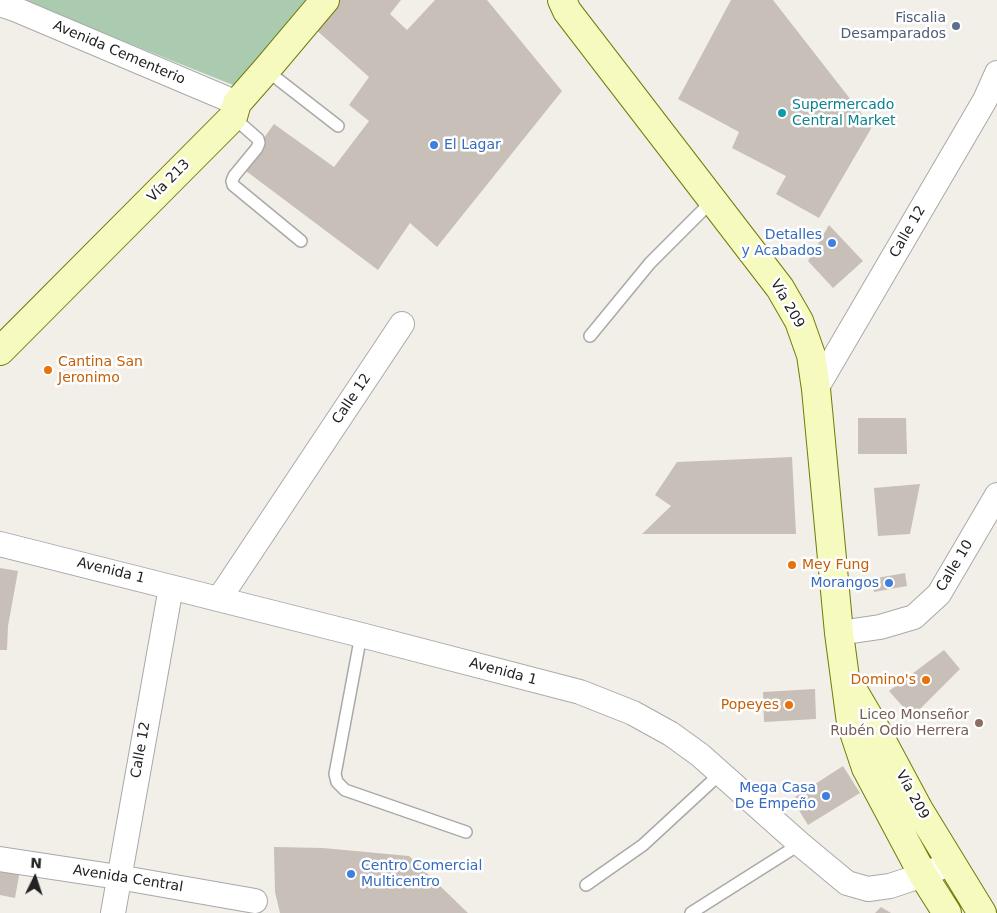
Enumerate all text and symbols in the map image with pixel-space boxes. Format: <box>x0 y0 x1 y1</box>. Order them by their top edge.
place label: Fiscalia Desamparados <box>841 10 946 42</box>
street label: Avenida Cementerio <box>50 17 188 89</box>
marker: Fiscalia Desamparados <box>950 20 962 32</box>
place label: Supermercado Central Market <box>792 97 896 130</box>
marker: Supermercado Central Market <box>776 107 788 119</box>
place label: El Lagar <box>444 137 501 153</box>
marker: El Lagar <box>428 139 440 151</box>
street label: Vía 213 <box>144 156 194 206</box>
street label: Calle 12 <box>886 203 930 261</box>
place label: Detalles y Acabados <box>741 227 822 260</box>
marker: Detalles y Acabados <box>826 237 838 249</box>
street label: Vía 209 <box>766 277 808 331</box>
place label: Cantina San Jeronimo <box>58 354 143 387</box>
marker: Cantina San Jeronimo <box>42 364 54 376</box>
street label: Calle 12 <box>329 371 375 427</box>
street label: Calle 10 <box>933 537 977 595</box>
street label: Avenida 1 <box>75 554 147 588</box>
place label: Mey Fung <box>802 557 869 573</box>
marker: Mey Fung <box>786 559 798 571</box>
place label: Morangos <box>810 575 879 591</box>
marker: Morangos <box>883 577 895 589</box>
street label: Avenida 1 <box>467 655 539 689</box>
place label: Domino's <box>851 672 916 688</box>
marker: Domino's <box>920 674 932 686</box>
place label: Popeyes <box>721 697 779 713</box>
marker: Popeyes <box>783 699 795 711</box>
place label: Liceo Monseñor Rubén Odio Herrera <box>830 707 969 740</box>
marker: Liceo Monseñor Rubén Odio Herrera <box>973 717 985 729</box>
street label: Calle 12 <box>128 720 154 780</box>
street label: Vía 209 <box>892 768 932 822</box>
place label: Mega Casa De Empeño <box>735 780 816 812</box>
marker: Mega Casa De Empeño <box>820 790 832 802</box>
north arrow <box>10 853 60 903</box>
text: N <box>30 855 42 871</box>
place label: Centro Comercial Multicentro <box>361 858 482 890</box>
street label: Avenida Central <box>72 862 184 896</box>
marker: Centro Comercial Multicentro <box>345 868 357 880</box>

